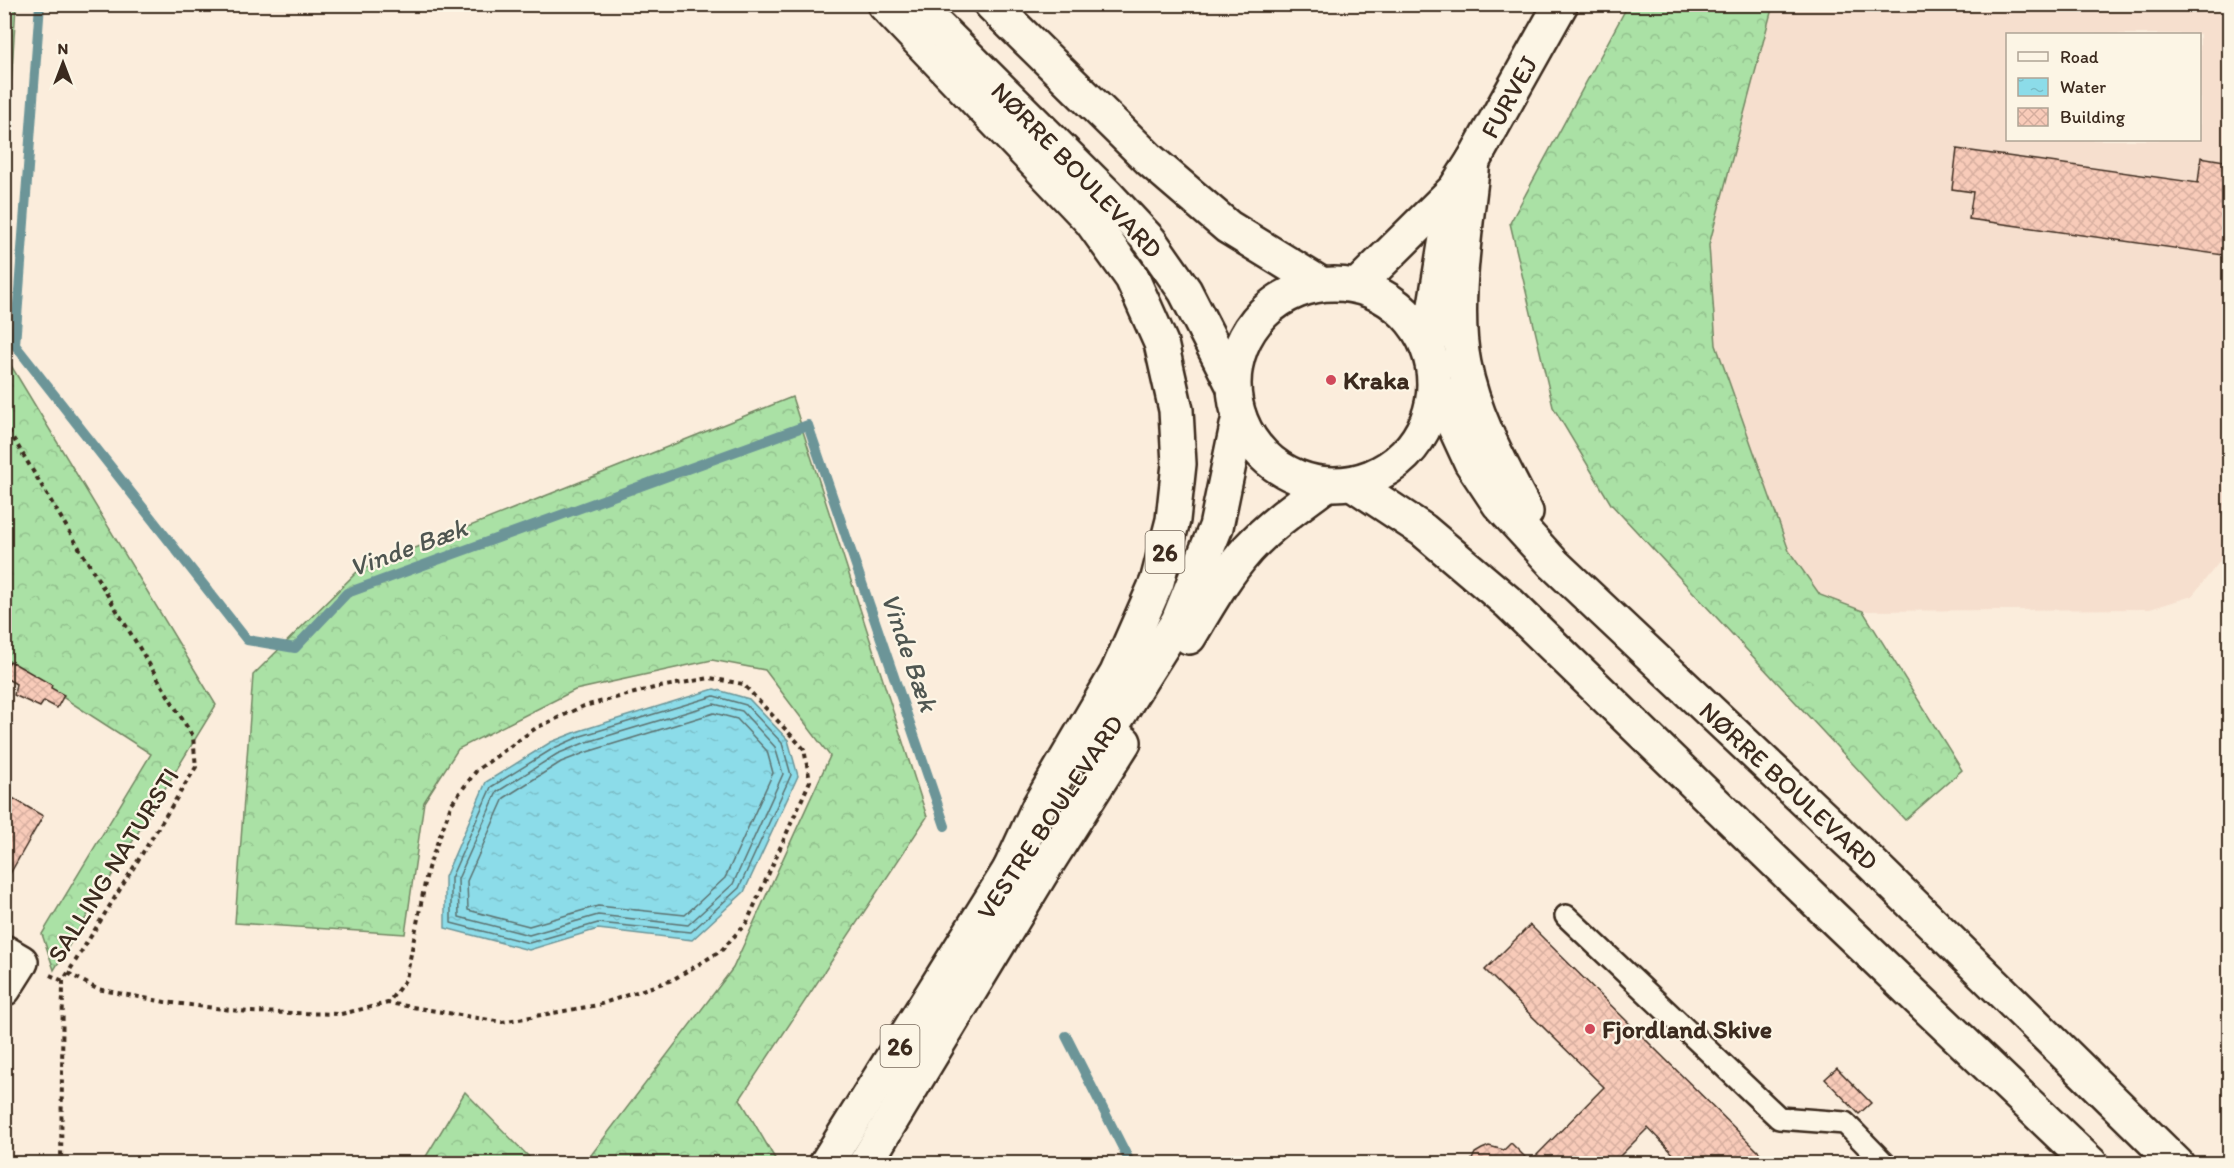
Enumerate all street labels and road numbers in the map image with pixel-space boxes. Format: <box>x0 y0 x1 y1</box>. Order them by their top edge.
street label: FURVEJ <box>1473 50 1545 144</box>
street label: NØRRE BOULEVARD <box>985 75 1169 265</box>
road number: 26 <box>1146 531 1184 573</box>
street label: NØRRE BOULEVARD <box>1693 695 1885 877</box>
street label: VESTRE BOULEVARD <box>970 708 1130 926</box>
street label: SALLING NATURSTI <box>40 762 186 968</box>
road number: 26 <box>880 1025 920 1067</box>

